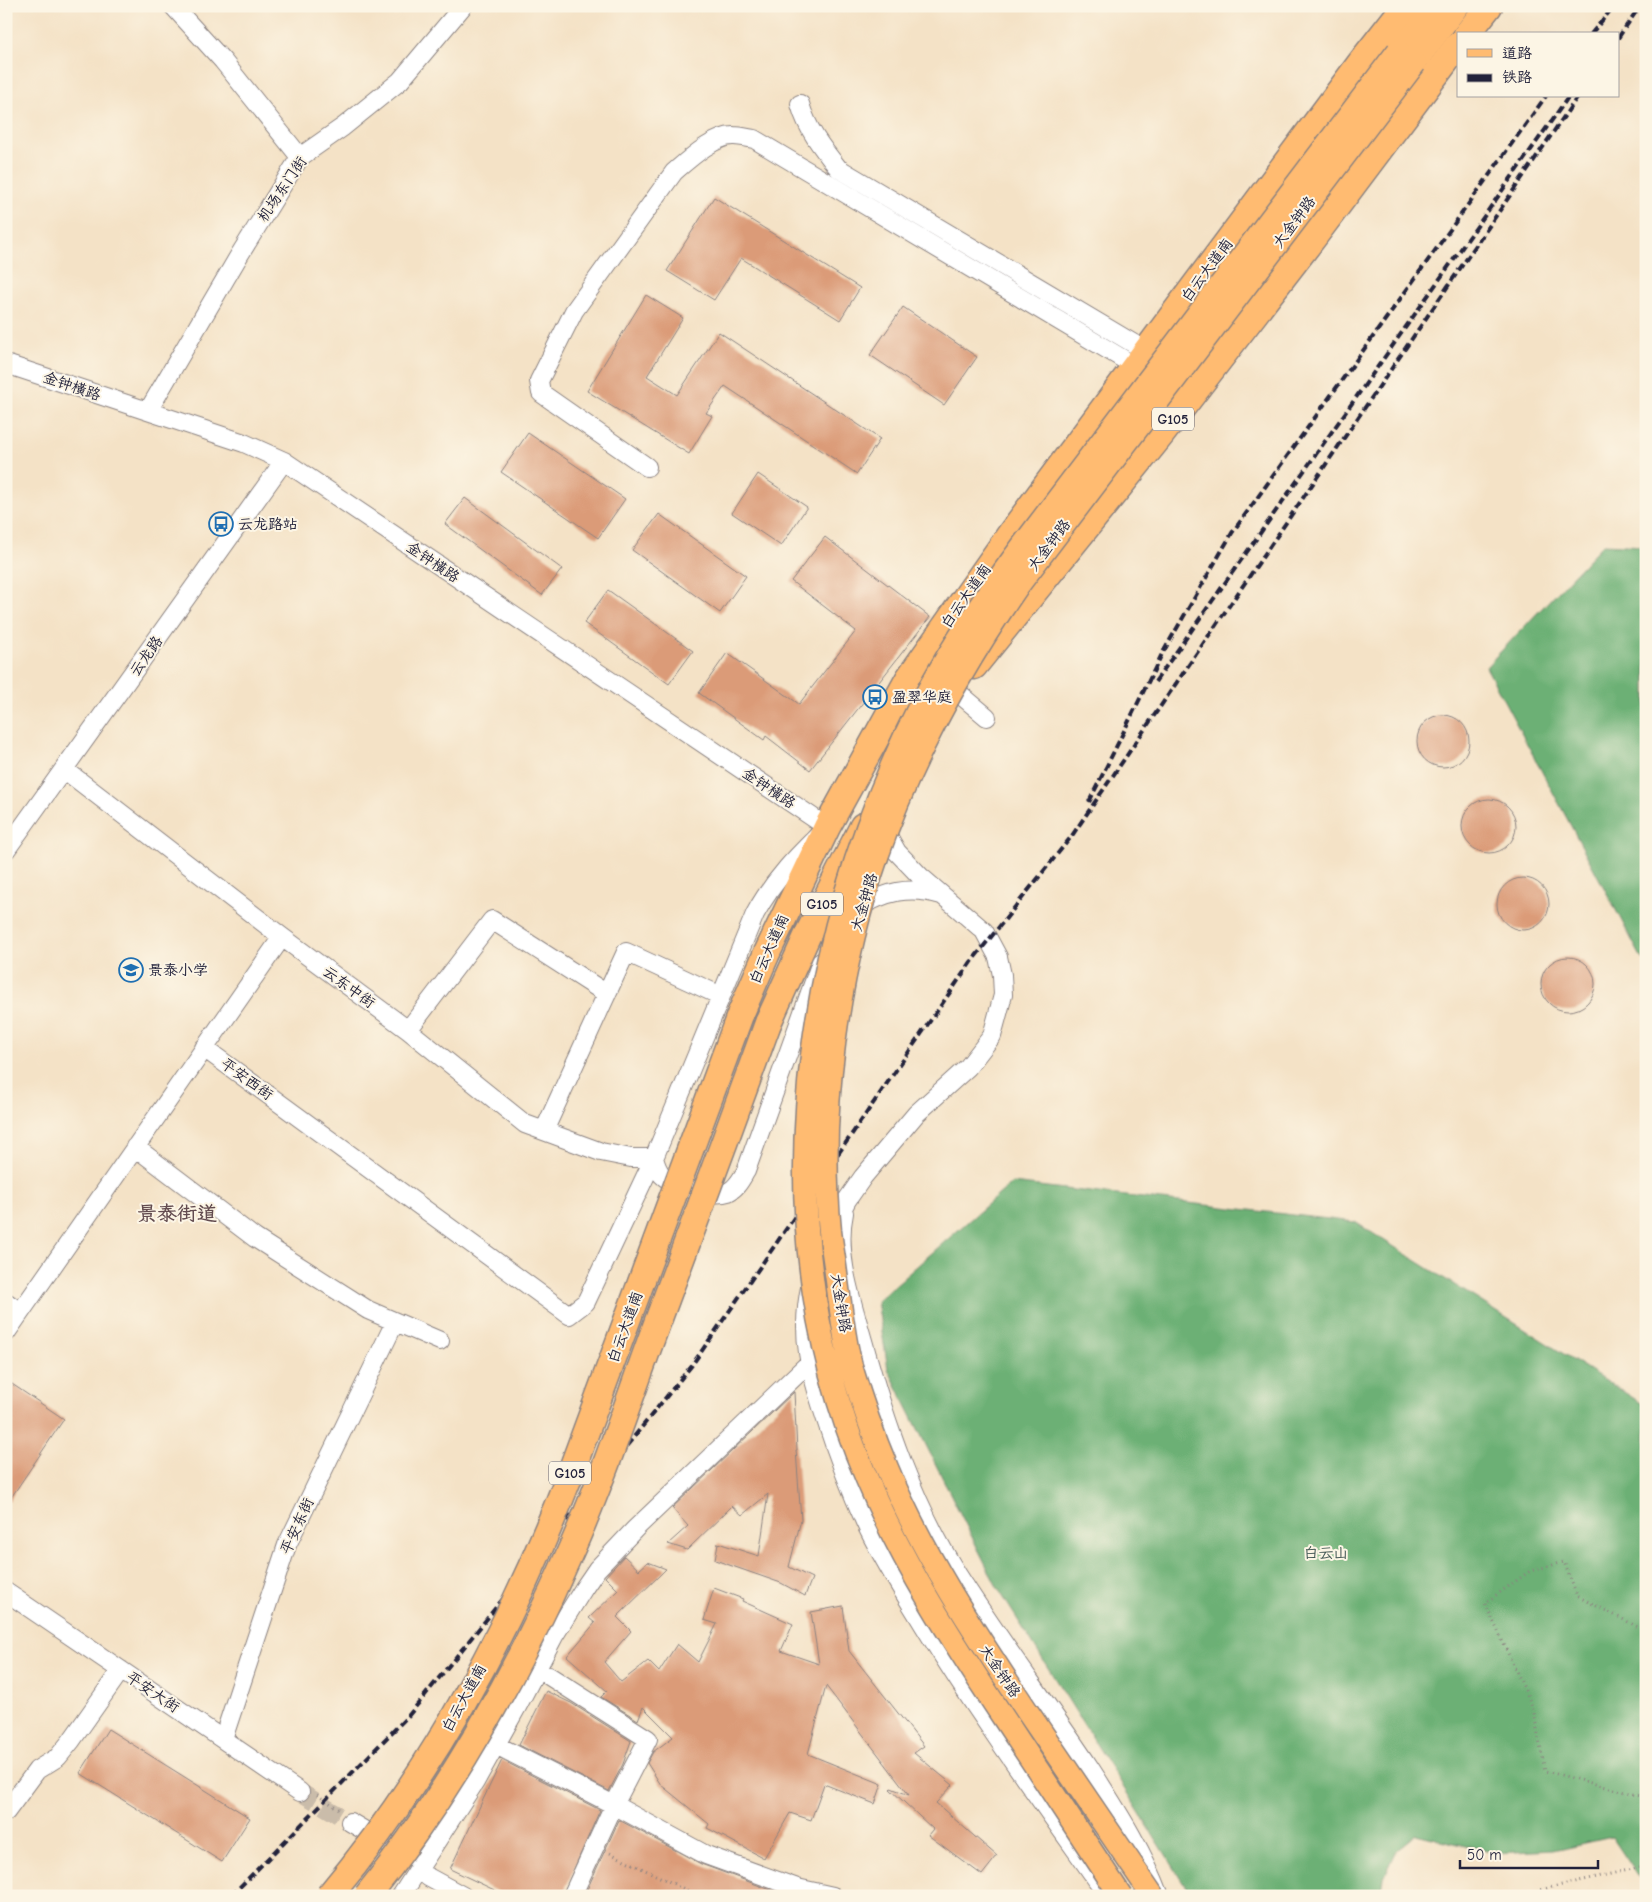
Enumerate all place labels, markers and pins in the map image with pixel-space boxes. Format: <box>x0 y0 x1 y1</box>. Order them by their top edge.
bus stop icon: 云龙路站 <box>208 511 234 537</box>
place label: 云龙路站 <box>238 515 298 533</box>
bus stop icon: 盈翠华庭 <box>862 684 888 710</box>
place label: 盈翠华庭 <box>892 688 952 706</box>
school or university icon: 景泰小学 <box>118 957 144 983</box>
place label: 景泰小学 <box>148 961 208 979</box>

